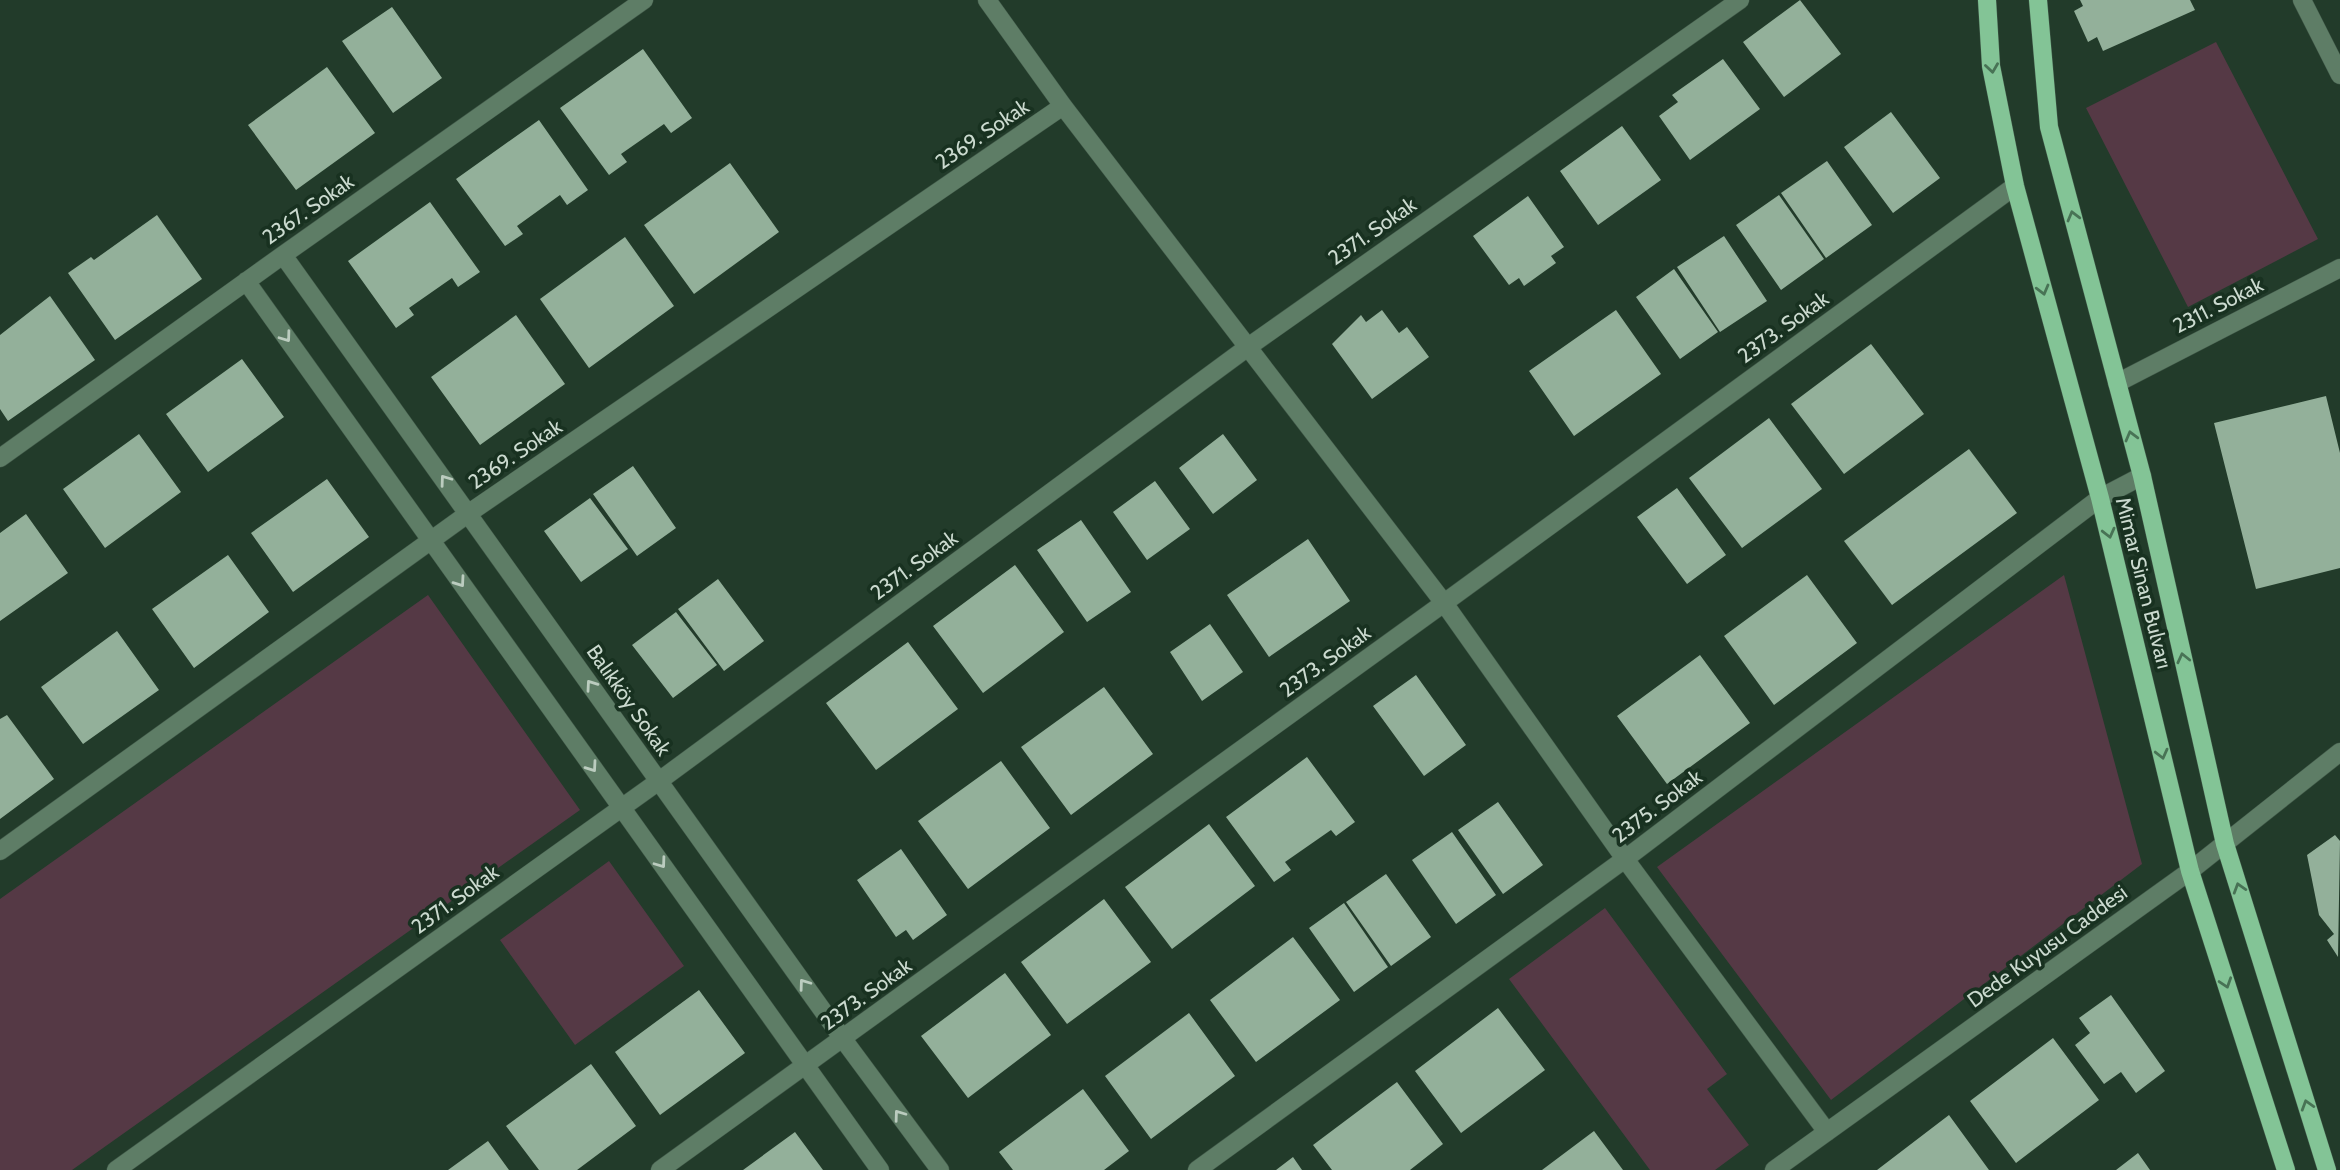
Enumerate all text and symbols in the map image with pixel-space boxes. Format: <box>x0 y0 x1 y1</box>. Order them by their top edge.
one-way arrow <box>1985 62 2000 74</box>
street label: 2369. Sokak <box>930 93 1034 174</box>
street label: 2367. Sokak <box>258 168 359 250</box>
street label: 2371. Sokak <box>1323 191 1421 270</box>
one-way arrow <box>2066 210 2081 222</box>
street label: 2311. Sokak <box>2169 271 2268 338</box>
one-way arrow <box>2035 283 2049 295</box>
street label: 2373. Sokak <box>1733 285 1834 368</box>
one-way arrow <box>277 329 290 342</box>
street label: 2369. Sokak <box>463 413 567 494</box>
one-way arrow <box>2125 430 2140 442</box>
one-way arrow <box>440 475 453 488</box>
street label: Mimar Sinan Bulvarı <box>2111 495 2177 671</box>
street label: 2371. Sokak <box>866 525 963 605</box>
one-way arrow <box>2100 527 2115 539</box>
one-way arrow <box>452 574 464 587</box>
street label: 2373. Sokak <box>1275 619 1376 702</box>
street label: Balıkköy Sokak <box>582 640 677 761</box>
one-way arrow <box>2177 652 2192 664</box>
one-way arrow <box>587 680 599 693</box>
one-way arrow <box>2154 748 2168 760</box>
one-way arrow <box>584 759 596 772</box>
street label: 2375. Sokak <box>1607 764 1707 848</box>
one-way arrow <box>653 855 665 868</box>
street label: 2371. Sokak <box>407 859 504 939</box>
street label: Dede Kuyusu Caddesi <box>1962 880 2132 1012</box>
one-way arrow <box>2232 882 2247 894</box>
street label: 2373. Sokak <box>816 952 917 1035</box>
one-way arrow <box>2218 976 2232 989</box>
one-way arrow <box>800 979 812 992</box>
one-way arrow <box>2300 1099 2315 1111</box>
one-way arrow <box>895 1110 907 1123</box>

